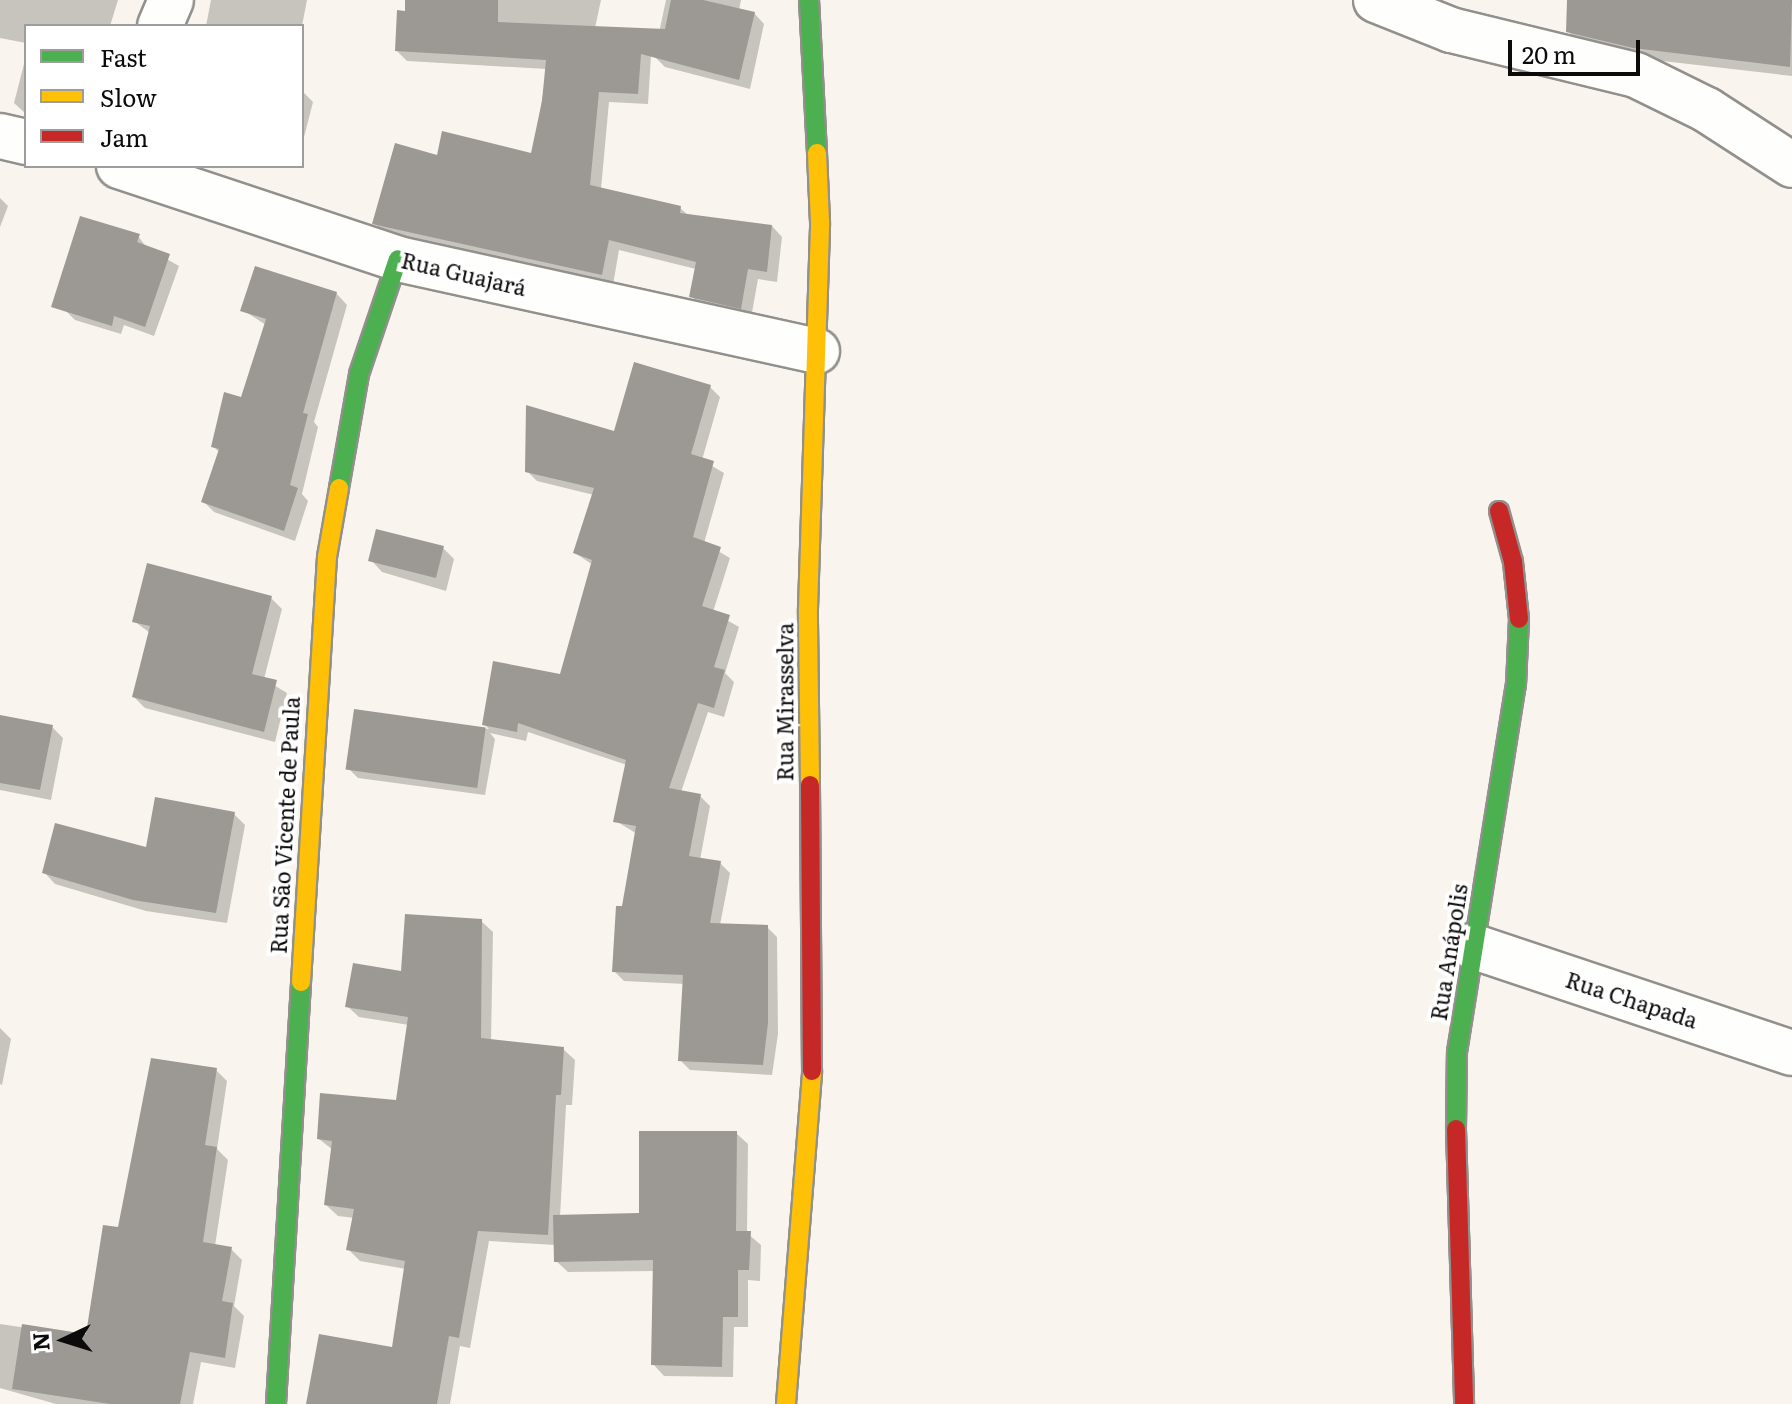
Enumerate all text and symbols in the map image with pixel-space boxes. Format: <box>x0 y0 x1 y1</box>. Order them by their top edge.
legend <box>24 24 304 168</box>
scale bar <box>1512 24 1644 74</box>
text: 20 m <box>1522 36 1576 71</box>
text: Fast <box>100 39 147 74</box>
text: Slow <box>100 79 157 114</box>
text: Jam <box>100 119 148 154</box>
street label: Rua Guajará <box>399 246 529 300</box>
street label: Rua Mirasselva <box>771 623 797 781</box>
street label: Rua São Vicente de Paula <box>264 696 304 954</box>
street label: Rua Anápolis <box>1424 882 1472 1022</box>
street label: Rua Chapada <box>1563 965 1701 1033</box>
north arrow <box>24 1300 104 1380</box>
text: N <box>22 1331 57 1352</box>

